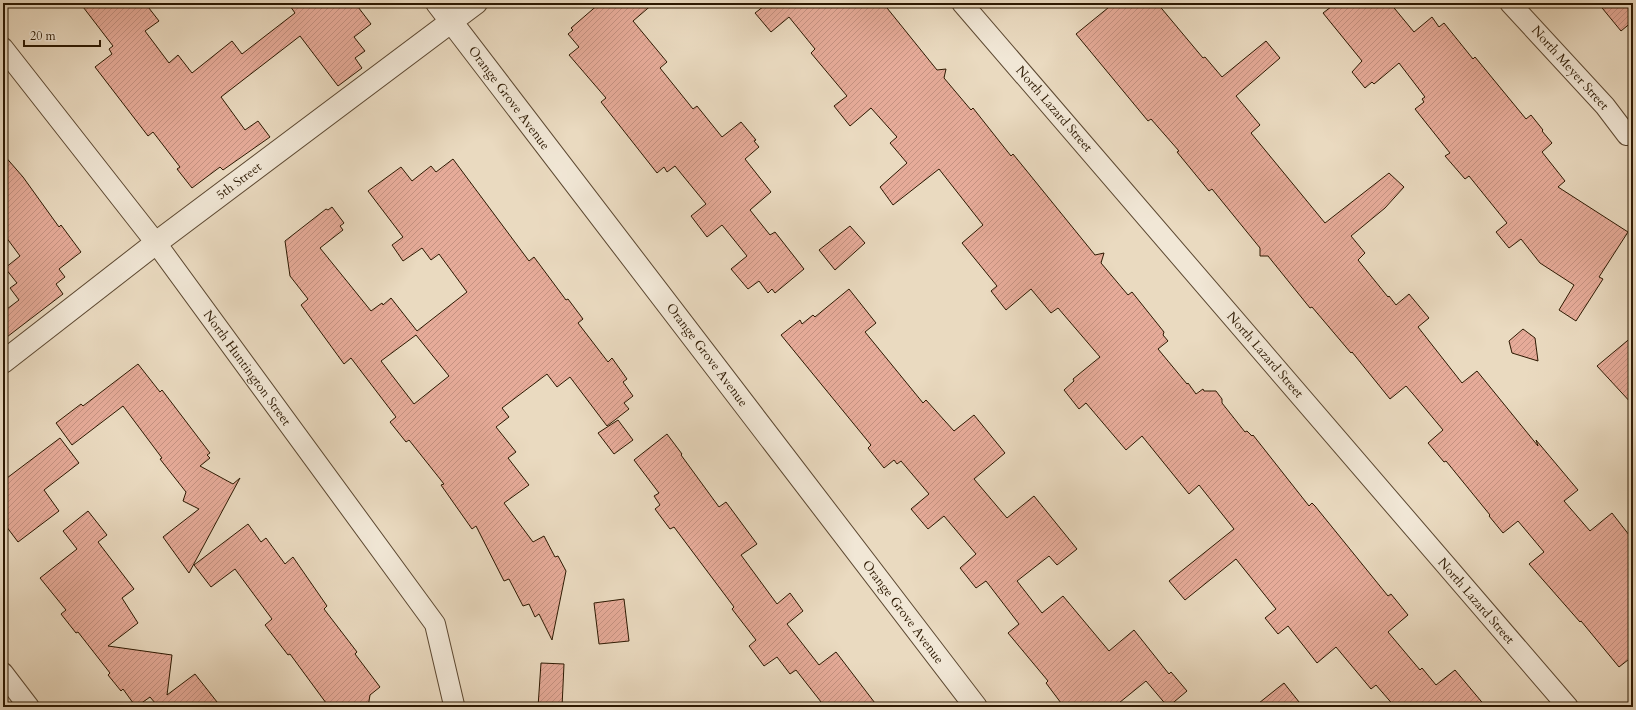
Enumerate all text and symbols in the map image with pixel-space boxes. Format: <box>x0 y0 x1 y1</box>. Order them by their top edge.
scale bar <box>24 22 100 48</box>
street label: North Meyer Street <box>1527 22 1613 114</box>
text: 20 m <box>30 28 57 44</box>
street label: Orange Grove Avenue <box>464 42 554 154</box>
street label: North Lazard Street <box>1011 62 1097 156</box>
street label: 5th Street <box>213 158 265 204</box>
street label: Orange Grove Avenue <box>662 299 752 411</box>
street label: North Huntington Street <box>199 307 295 429</box>
street label: North Lazard Street <box>1222 308 1308 402</box>
street label: North Lazard Street <box>1433 554 1519 648</box>
street label: Orange Grove Avenue <box>858 556 948 668</box>

